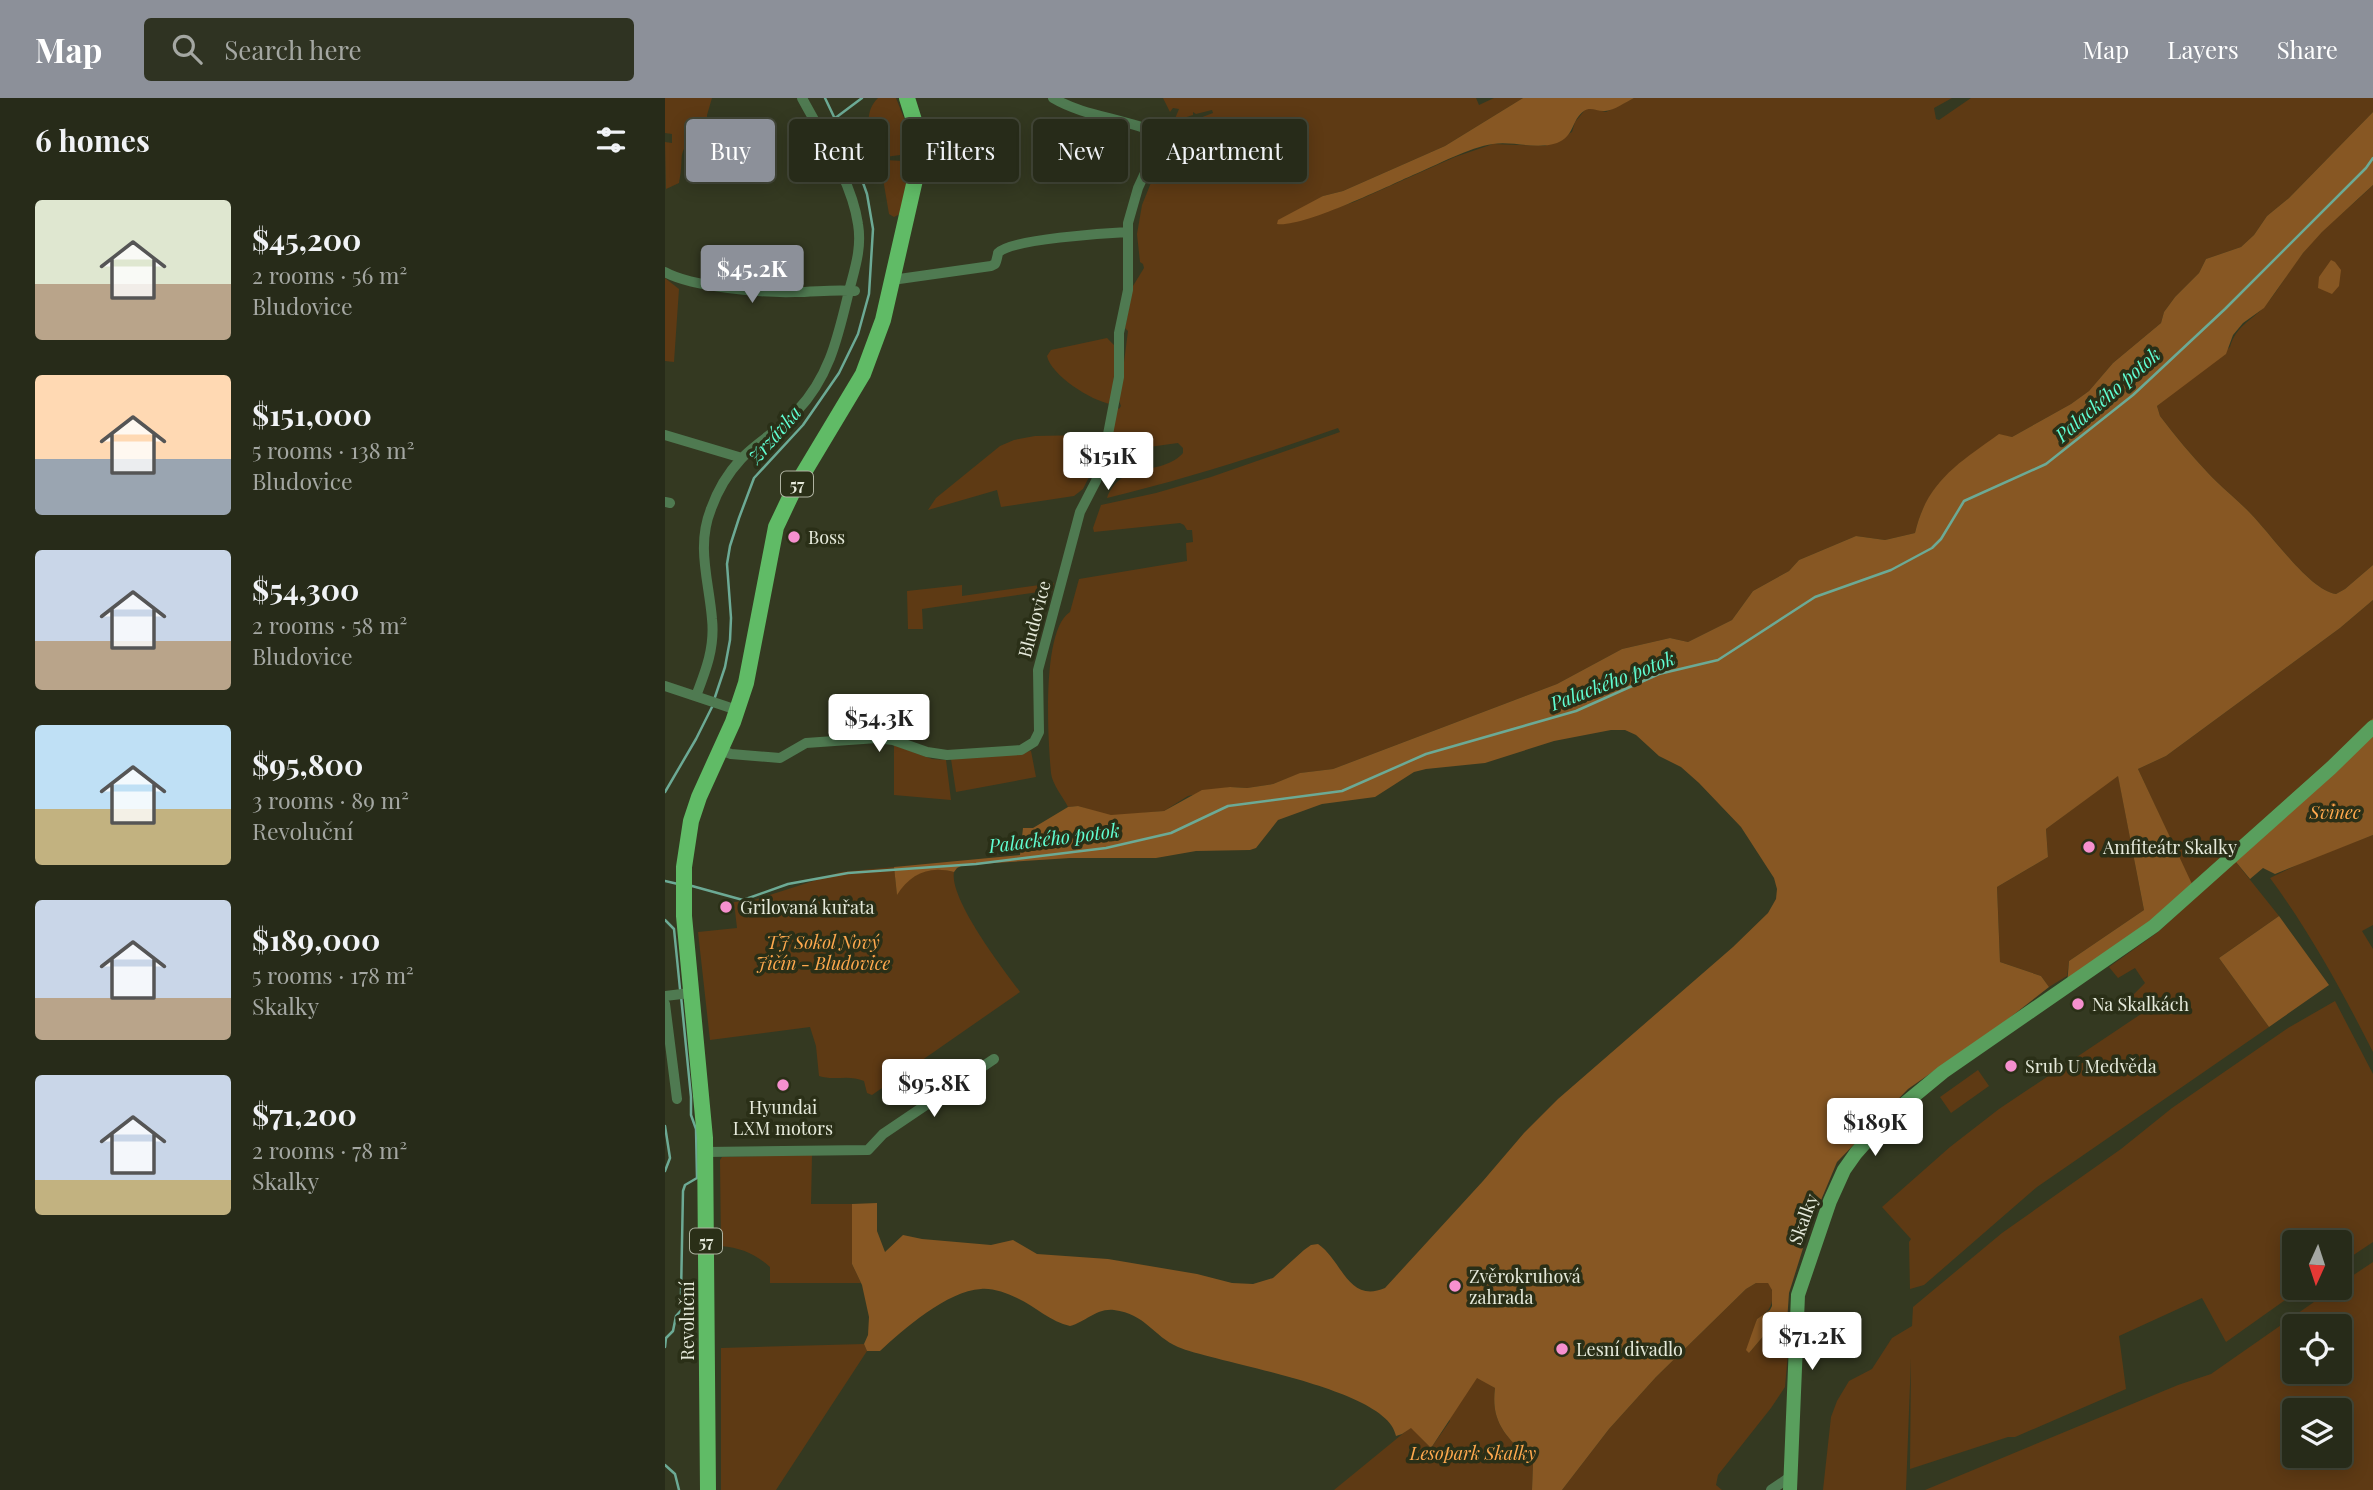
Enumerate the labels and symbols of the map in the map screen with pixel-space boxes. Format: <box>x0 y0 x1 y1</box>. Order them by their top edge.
pin: $45.2K <box>695 246 809 305</box>
water label: Palackého potok <box>2048 341 2165 448</box>
water label: Zrzávka <box>741 399 806 469</box>
pin: $151K <box>1059 432 1157 492</box>
road number: 57 <box>781 472 813 496</box>
place label: Boss <box>808 525 845 549</box>
marker: Boss <box>786 529 802 545</box>
street label: Bludovice <box>1012 578 1056 660</box>
water label: Palackého potok <box>1545 644 1678 716</box>
pin: $54.3K <box>822 694 936 754</box>
park label: Svinec <box>2309 800 2361 824</box>
water label: Palackého potok <box>986 816 1121 858</box>
place label: Amfiteátr Skalky <box>2102 835 2237 859</box>
marker: Amfiteátr Skalky <box>2081 839 2097 855</box>
place label: Grilovaná kuřata <box>740 895 874 919</box>
marker: Grilovaná kuřata <box>718 899 734 915</box>
park label: TJ Sokol Nový Jičín - Bludovice <box>756 930 890 975</box>
place label: Na Skalkách <box>2092 992 2190 1016</box>
marker: Na Skalkách <box>2070 996 2086 1012</box>
place label: Srub U Medvěda <box>2025 1054 2157 1078</box>
marker: Srub U Medvěda <box>2003 1058 2019 1074</box>
pin: $95.8K <box>877 1060 991 1119</box>
marker: Hyundai LXM motors <box>775 1077 791 1093</box>
place label: Hyundai LXM motors <box>733 1095 833 1140</box>
pin: $189K <box>1826 1098 1924 1158</box>
street label: Skalky <box>1783 1190 1823 1248</box>
road number: 57 <box>690 1228 722 1254</box>
north arrow <box>2282 1230 2352 1300</box>
place label: Zvěrokruhová zahrada <box>1469 1264 1581 1309</box>
marker: Zvěrokruhová zahrada <box>1447 1278 1463 1294</box>
street label: Revoluční <box>675 1281 699 1361</box>
pin: $71.2K <box>1755 1312 1869 1372</box>
place label: Lesní divadlo <box>1576 1337 1683 1361</box>
marker: Lesní divadlo <box>1554 1341 1570 1357</box>
park label: Lesopark Skalky <box>1409 1441 1536 1465</box>

